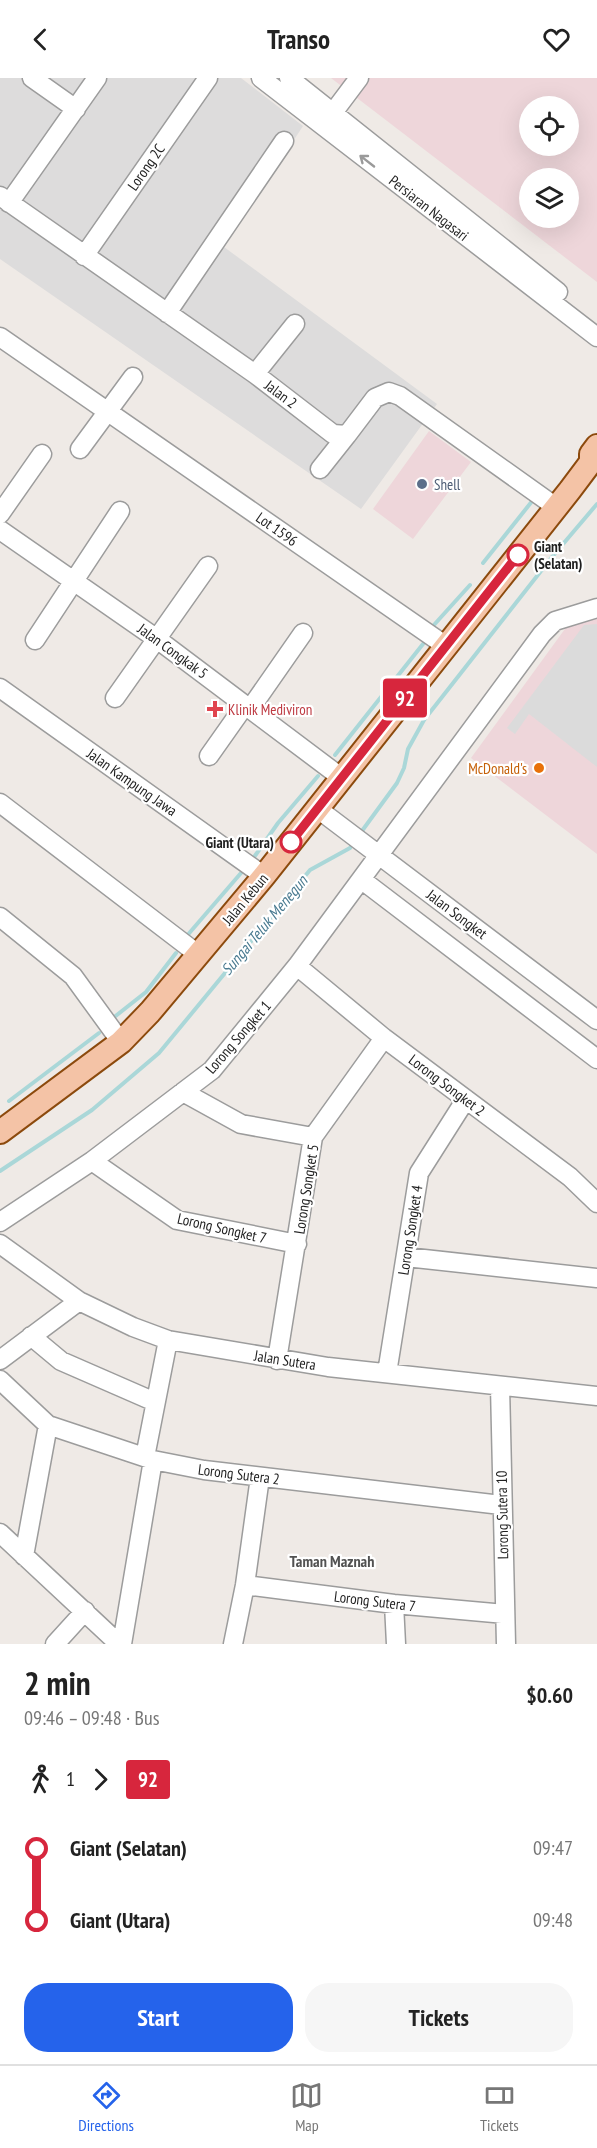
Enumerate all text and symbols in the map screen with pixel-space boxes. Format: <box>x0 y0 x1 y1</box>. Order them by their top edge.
text: Transo <box>267 22 330 56</box>
icon: back <box>24 23 57 56</box>
icon: heart <box>540 23 573 56</box>
map controls <box>519 96 579 228</box>
button: locate <box>519 96 579 156</box>
street label: Lorong 2C <box>123 140 169 194</box>
one-way arrow <box>360 154 376 167</box>
button: layers <box>519 168 579 228</box>
street label: Persiaran Nagasari <box>385 171 473 245</box>
street label: Jalan 2 <box>260 375 301 412</box>
place label: Shell <box>434 475 461 494</box>
marker: Shell <box>415 477 429 491</box>
street label: Lot 1596 <box>253 508 302 550</box>
place label: Giant (Selatan) <box>534 537 582 573</box>
marker: Giant (Selatan) <box>507 544 529 566</box>
street label: Jalan Congkak 5 <box>133 619 212 683</box>
line badge: 92 <box>378 678 432 718</box>
text: 92 <box>395 685 415 712</box>
marker: Klinik Mediviron <box>206 700 224 718</box>
place label: Klinik Mediviron <box>228 700 312 719</box>
street label: Jalan Kampung Jawa <box>83 743 181 820</box>
place label: McDonald's <box>468 759 527 778</box>
marker: McDonald's <box>532 761 546 775</box>
marker: Giant (Utara) <box>280 831 302 853</box>
place label: Giant (Utara) <box>206 833 274 852</box>
street label: Jalan Kebun <box>217 869 272 929</box>
water label: Sungai Teluk Menegun <box>217 870 312 979</box>
street label: Jalan Songket <box>422 884 491 943</box>
street label: Lorong Songket 1 <box>201 997 275 1077</box>
street label: Lorong Songket 2 <box>405 1050 489 1120</box>
street label: Lorong Songket 5 <box>290 1143 322 1235</box>
street label: Lorong Songket 4 <box>394 1183 427 1276</box>
street label: Lorong Songket 7 <box>176 1209 268 1247</box>
street label: Jalan Sutera <box>252 1346 317 1374</box>
street label: Lorong Sutera 2 <box>197 1460 281 1488</box>
street label: Lorong Sutera 10 <box>492 1470 512 1560</box>
district label: Taman Maznah <box>290 1551 374 1571</box>
street label: Lorong Sutera 7 <box>333 1587 417 1615</box>
text: 2 min <box>24 1661 91 1704</box>
text: $0.60 <box>526 1681 573 1709</box>
text: 09:46 – 09:48 · Bus <box>24 1705 159 1731</box>
icon: walk <box>24 1763 57 1796</box>
icon: forward <box>84 1763 117 1796</box>
text: 1 <box>66 1766 75 1792</box>
text: 92 <box>138 1766 158 1793</box>
text: Giant (Selatan) <box>70 1834 187 1862</box>
text: 09:47 <box>533 1835 573 1861</box>
text: Giant (Utara) <box>70 1906 170 1934</box>
text: 09:48 <box>533 1907 573 1933</box>
button: Start <box>24 1983 293 2052</box>
button: Tickets <box>305 1983 573 2052</box>
tab: Directions <box>78 2079 134 2135</box>
tab: Map <box>290 2079 323 2135</box>
tab: Tickets <box>480 2079 519 2135</box>

